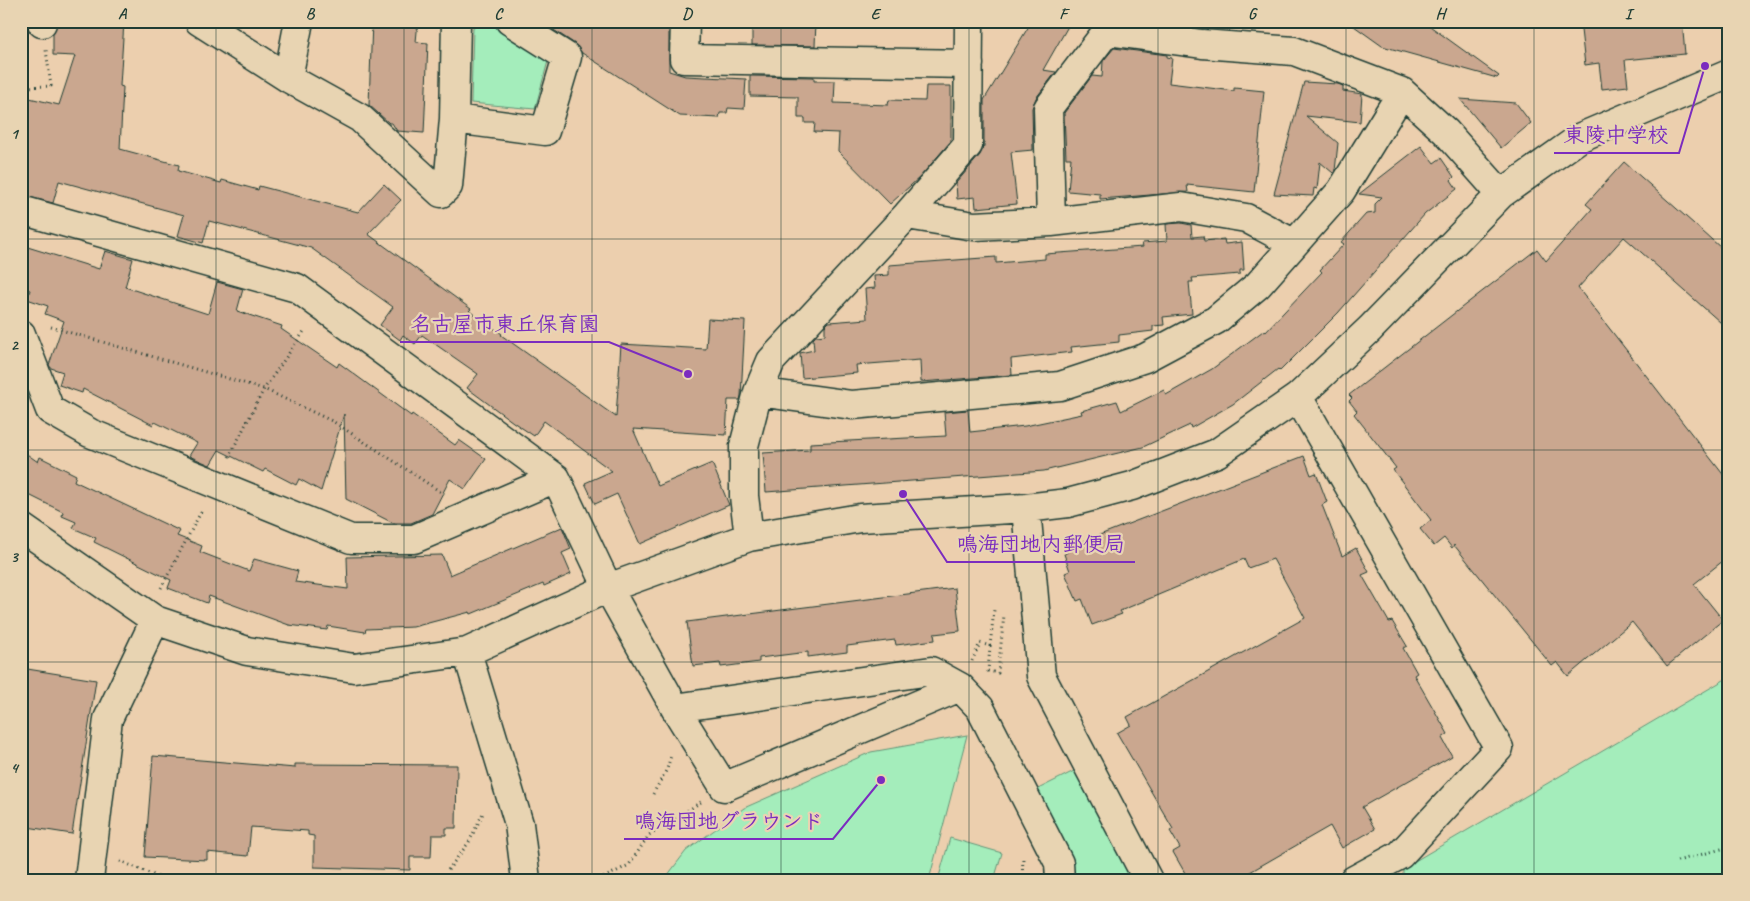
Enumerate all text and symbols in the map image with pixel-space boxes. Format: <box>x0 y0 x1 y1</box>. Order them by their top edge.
text: A <box>118 4 128 24</box>
text: B <box>306 4 316 24</box>
text: C <box>494 4 504 24</box>
text: D <box>682 4 693 24</box>
text: E <box>871 4 882 24</box>
text: F <box>1059 4 1070 24</box>
text: G <box>1248 4 1258 24</box>
text: H <box>1435 4 1447 24</box>
text: I <box>1625 4 1635 24</box>
callout: 東陵中学校 <box>1554 117 1679 153</box>
text: 東陵中学校 <box>1564 122 1669 148</box>
text: 1 <box>10 124 19 144</box>
callout: 名古屋市東丘保育園 <box>400 306 609 342</box>
text: 名古屋市東丘保育園 <box>411 311 600 337</box>
text: 2 <box>10 335 19 355</box>
callout: 鳴海団地内郵便局 <box>947 526 1135 562</box>
text: 鳴海団地内郵便局 <box>957 531 1125 557</box>
text: 3 <box>10 547 19 567</box>
text: 4 <box>10 758 19 778</box>
callout: 鳴海団地グラウンド <box>624 803 833 839</box>
text: 鳴海団地グラウンド <box>635 808 824 834</box>

